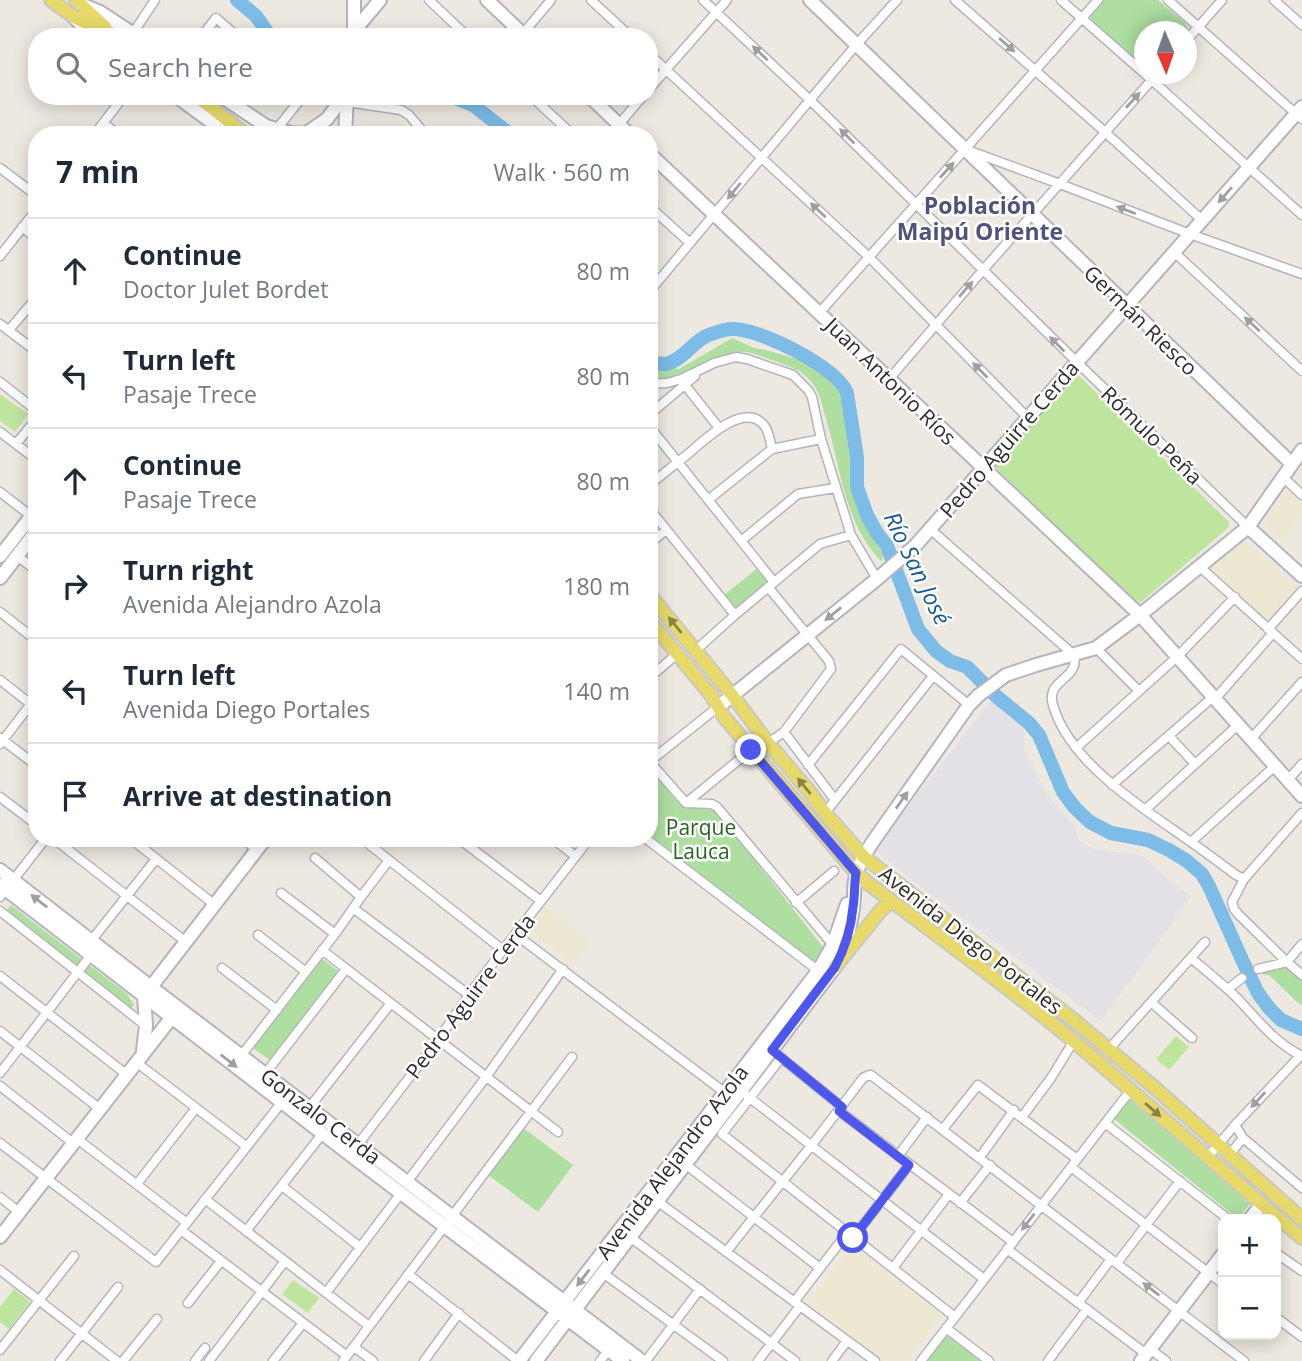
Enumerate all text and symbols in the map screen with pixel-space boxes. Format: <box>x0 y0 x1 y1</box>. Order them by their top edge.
north arrow <box>1134 21 1197 84</box>
search box <box>28 28 658 105</box>
one-way arrow <box>998 37 1016 53</box>
one-way arrow <box>752 46 769 62</box>
icon: search <box>52 48 90 86</box>
text: Search here <box>108 49 253 85</box>
one-way arrow <box>1125 92 1140 109</box>
one-way arrow <box>839 128 855 144</box>
text: 7 min <box>56 151 139 192</box>
text: Walk · 560 m <box>493 156 630 188</box>
one-way arrow <box>938 162 954 179</box>
one-way arrow <box>726 182 742 200</box>
one-way arrow <box>1217 186 1233 203</box>
district label: Población Maipú Oriente <box>897 189 1063 247</box>
one-way arrow <box>810 203 827 219</box>
one-way arrow <box>1115 204 1136 215</box>
text: Continue <box>123 237 242 273</box>
icon: ahead <box>56 252 94 290</box>
text: 80 m <box>576 255 630 287</box>
street label: Germán Riesco <box>1078 259 1204 381</box>
text: Doctor Julet Bordet <box>123 273 328 305</box>
one-way arrow <box>958 280 974 298</box>
street label: Juan Antonio Ríos <box>818 310 963 451</box>
one-way arrow <box>1244 317 1261 333</box>
one-way arrow <box>1049 335 1066 352</box>
text: Turn left <box>123 342 235 378</box>
street label: Pedro Aguirre Cerda <box>933 355 1085 523</box>
icon: left <box>56 357 94 395</box>
text: 80 m <box>576 360 630 392</box>
one-way arrow <box>972 362 988 379</box>
text: Pasaje Trece <box>123 378 257 410</box>
street label: Rómulo Peña <box>1095 380 1209 490</box>
text: Continue <box>123 447 242 483</box>
icon: ahead <box>56 462 94 500</box>
text: 80 m <box>576 465 630 497</box>
text: Pasaje Trece <box>123 483 257 515</box>
water label: Río San José <box>877 506 959 630</box>
text: Turn right <box>123 552 254 588</box>
icon: right <box>56 567 94 605</box>
text: 180 m <box>563 570 630 602</box>
text: Avenida Alejandro Azola <box>123 588 382 620</box>
one-way arrow <box>824 607 842 622</box>
one-way arrow <box>668 617 683 634</box>
text: Turn left <box>123 657 235 693</box>
icon: left <box>56 672 94 710</box>
text: 140 m <box>563 675 630 707</box>
text: Avenida Diego Portales <box>123 693 370 725</box>
route end <box>735 734 766 765</box>
icon: arrive <box>56 777 94 815</box>
one-way arrow <box>797 777 812 794</box>
text: Arrive at destination <box>123 778 392 814</box>
one-way arrow <box>895 791 909 809</box>
park label: Parque Lauca <box>666 813 736 865</box>
street label: Avenida Diego Portales <box>873 860 1069 1020</box>
one-way arrow <box>31 893 49 908</box>
street label: Pedro Aguirre Cerda <box>399 908 541 1084</box>
one-way arrow <box>220 1053 238 1067</box>
street label: Avenida Alejandro Azola <box>590 1059 754 1265</box>
street label: Gonzalo Cerda <box>255 1062 387 1170</box>
one-way arrow <box>1250 1091 1267 1108</box>
one-way arrow <box>1144 1102 1162 1118</box>
one-way arrow <box>1022 1213 1036 1231</box>
map controls <box>1218 1214 1281 1340</box>
button: + <box>1218 1214 1281 1277</box>
route start <box>837 1222 868 1253</box>
one-way arrow <box>577 1269 591 1287</box>
button: − <box>1218 1277 1281 1340</box>
one-way arrow <box>1143 1282 1161 1297</box>

